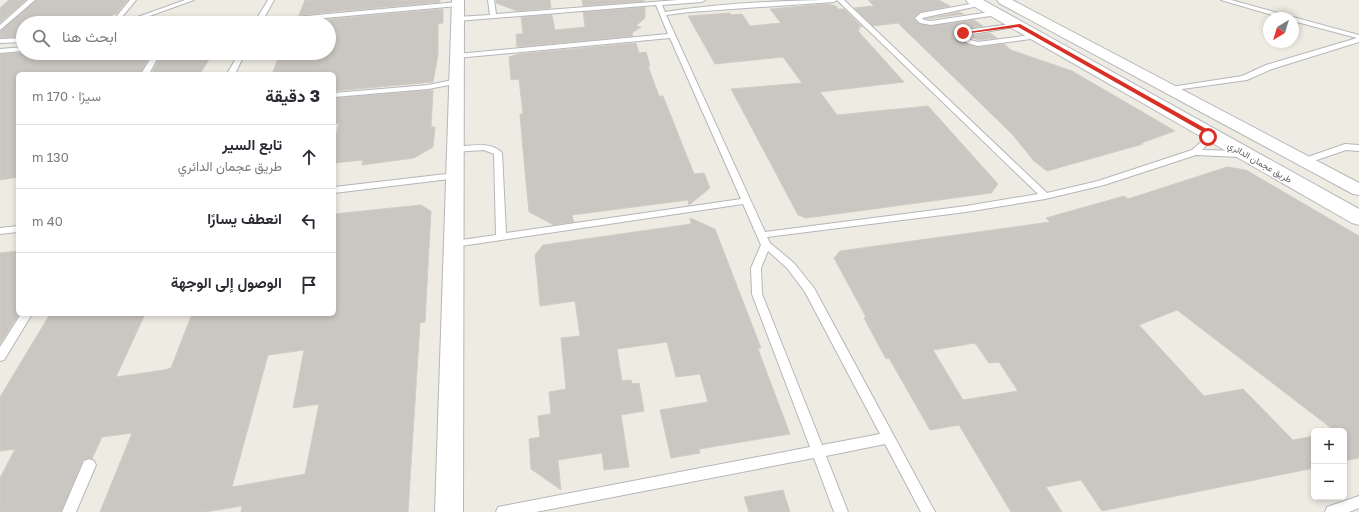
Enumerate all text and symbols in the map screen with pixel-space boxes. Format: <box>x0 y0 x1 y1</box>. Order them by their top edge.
north arrow <box>1263 12 1299 48</box>
search box <box>16 16 336 60</box>
route end <box>954 24 972 42</box>
icon: search <box>30 27 52 49</box>
text: ابحث هنا <box>62 27 117 45</box>
text: 3 دقيقة <box>265 85 320 106</box>
text: سيرًا · 170 m <box>32 88 101 104</box>
route start <box>1199 128 1217 146</box>
text: تابع السير <box>222 135 282 153</box>
street label: طريق عجمان الدائري <box>1225 139 1294 187</box>
icon: ahead <box>298 146 320 168</box>
text: 130 m <box>32 149 69 165</box>
text: طريق عجمان الدائري <box>178 158 282 174</box>
text: انعطف يسارًا <box>207 209 282 227</box>
icon: left <box>298 210 320 232</box>
text: 40 m <box>32 213 63 229</box>
text: الوصول إلى الوجهة <box>171 273 282 291</box>
icon: arrive <box>298 274 320 296</box>
map controls <box>1311 428 1347 500</box>
button: + <box>1311 428 1347 464</box>
button: − <box>1311 464 1347 500</box>

